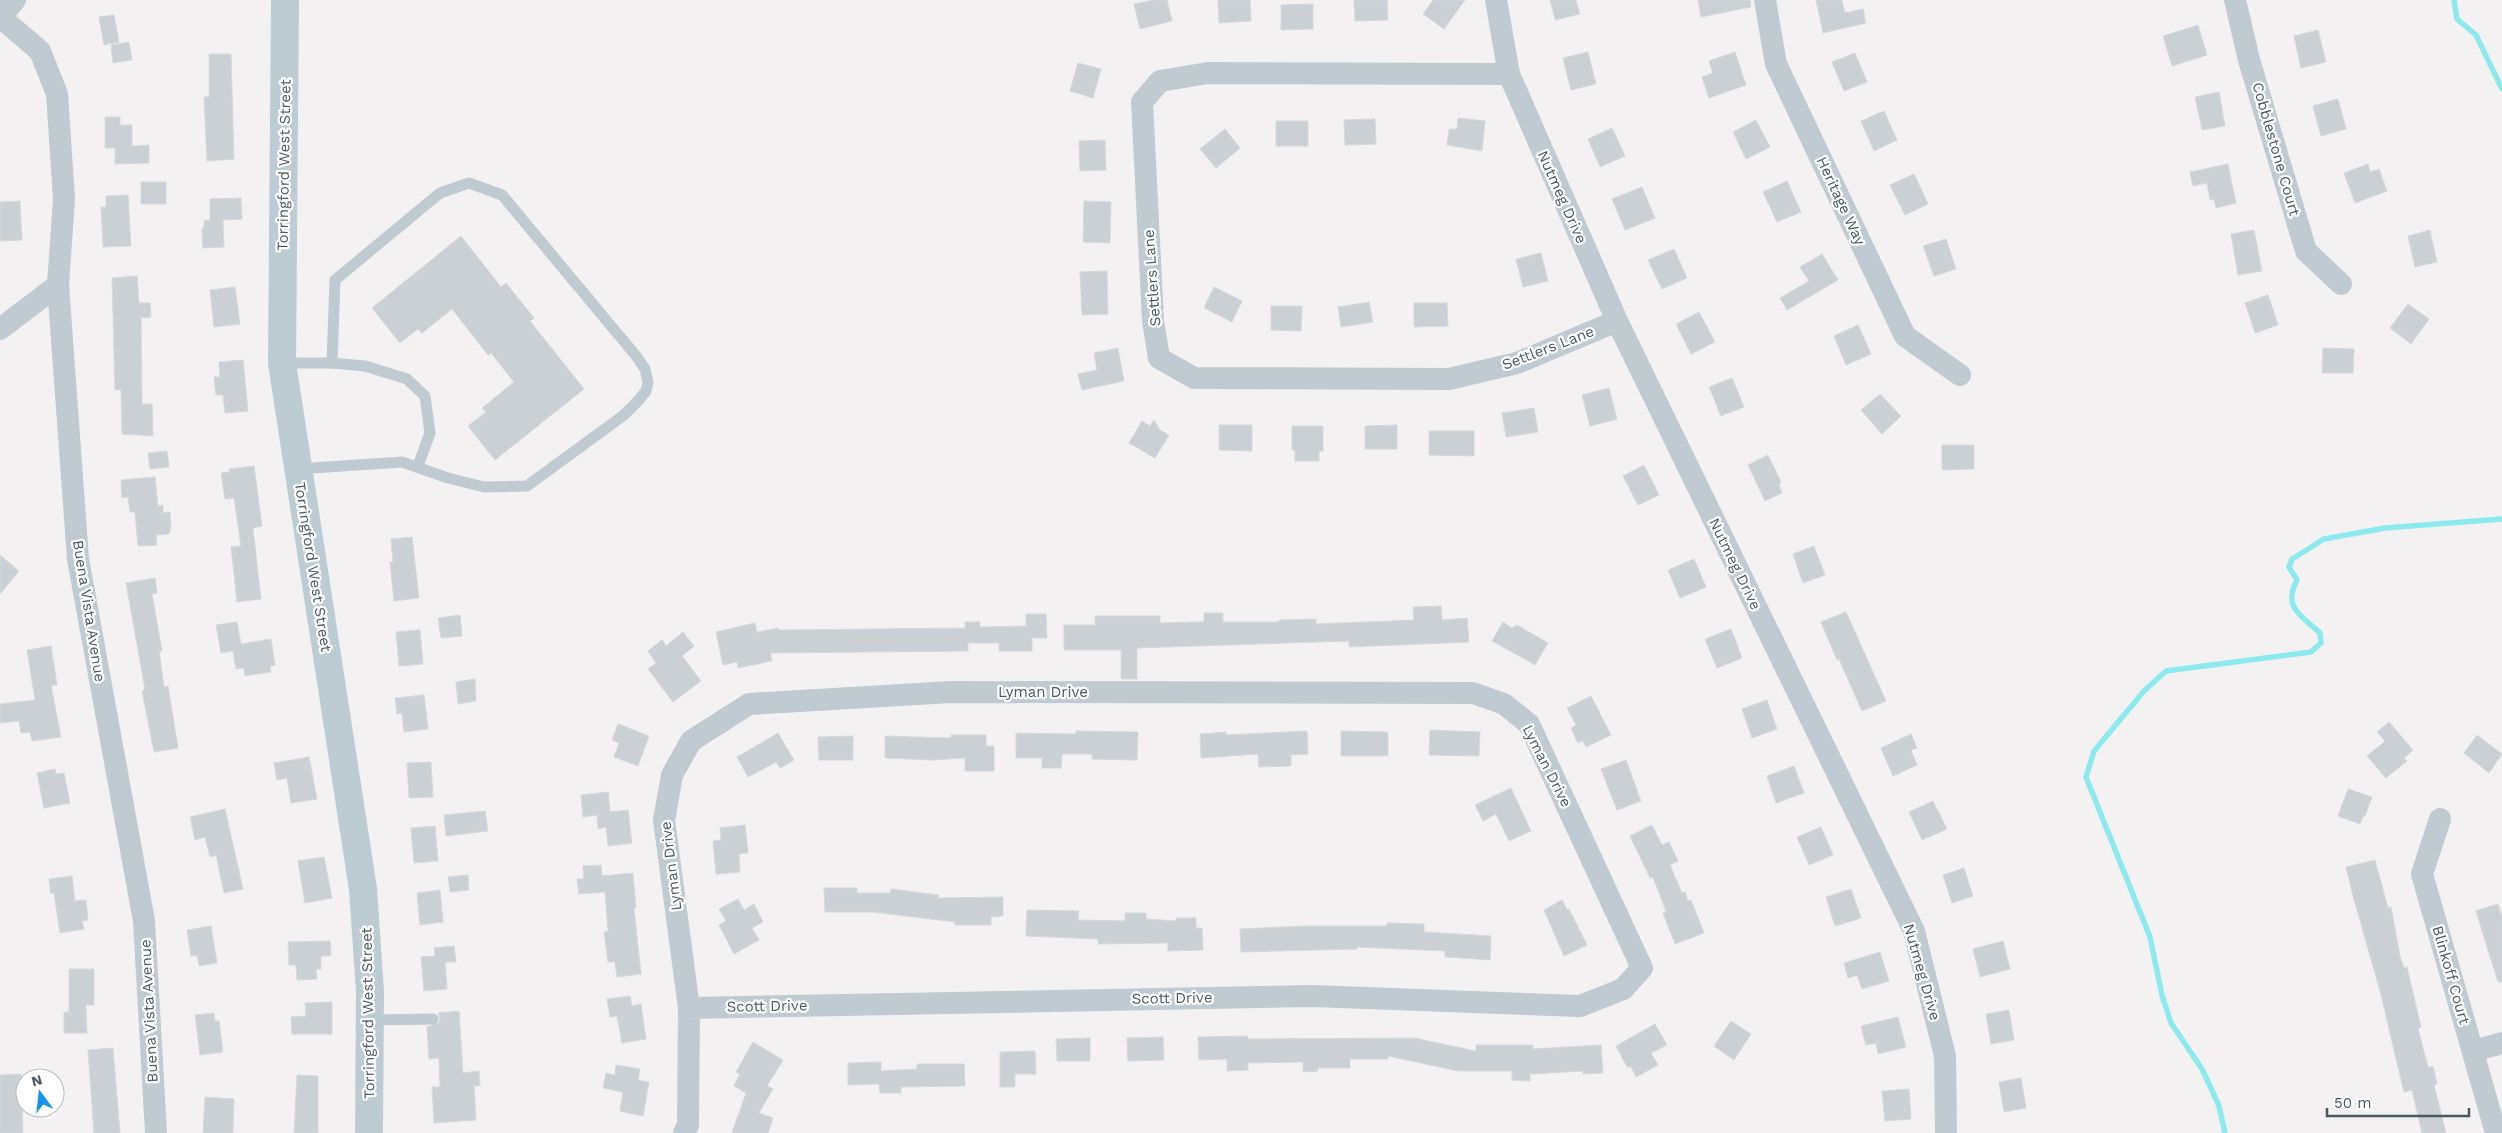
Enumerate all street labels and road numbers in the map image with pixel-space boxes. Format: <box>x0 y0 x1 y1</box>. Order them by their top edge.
street label: Torringford West Street <box>274 78 295 251</box>
street label: Cobblestone Court <box>2248 80 2304 219</box>
street label: Nutmeg Drive <box>1533 148 1591 246</box>
street label: Heritage Way <box>1813 154 1869 248</box>
street label: Settlers Lane <box>1140 229 1164 327</box>
street label: Settlers Lane <box>1499 322 1597 374</box>
street label: Torringford West Street <box>291 481 335 654</box>
street label: Nutmeg Drive <box>1705 515 1765 613</box>
street label: Buena Vista Avenue <box>69 539 109 683</box>
street label: Lyman Drive <box>998 683 1088 701</box>
street label: Lyman Drive <box>1519 722 1575 810</box>
street label: Lyman Drive <box>657 820 685 912</box>
street label: Nutmeg Drive <box>1900 922 1944 1022</box>
street label: Blinkoff Court <box>2428 924 2474 1027</box>
street label: Torringford West Street <box>357 926 378 1099</box>
street label: Buena Vista Avenue <box>136 939 162 1083</box>
street label: Scott Drive <box>1131 988 1213 1008</box>
street label: Scott Drive <box>726 996 808 1016</box>

